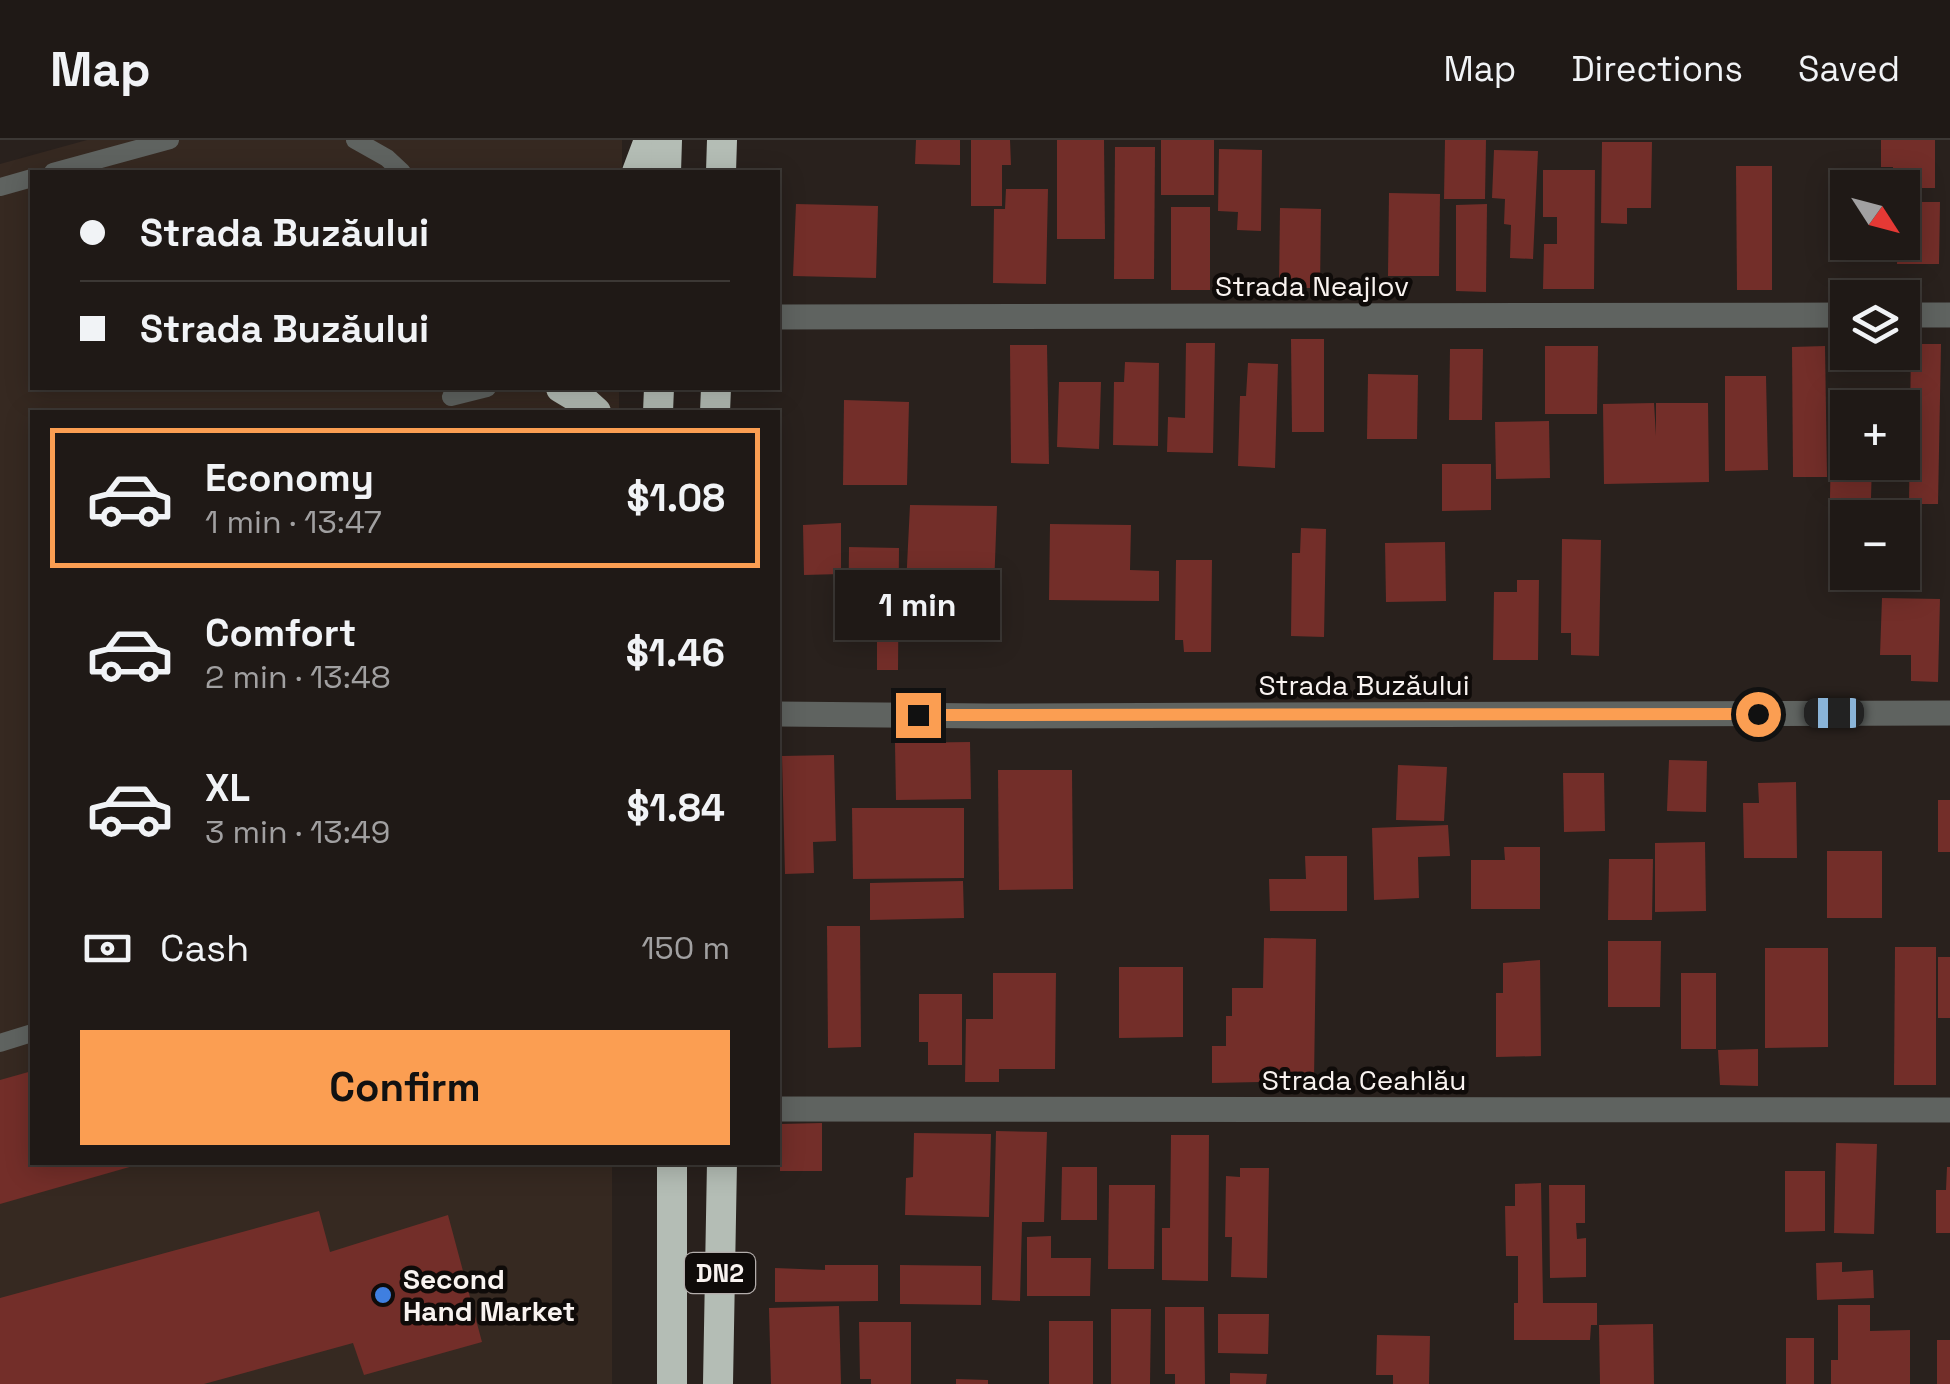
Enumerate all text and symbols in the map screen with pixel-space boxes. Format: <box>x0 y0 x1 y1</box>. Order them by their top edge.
text: Map <box>50 39 151 100</box>
text: Map <box>1443 47 1516 91</box>
text: Directions <box>1571 47 1743 91</box>
text: Saved <box>1798 47 1900 91</box>
north arrow <box>1830 170 1920 260</box>
map controls <box>1830 170 1920 590</box>
text: Strada Buzăului <box>140 209 429 257</box>
street label: Strada Neajlov <box>1215 268 1409 304</box>
button: layers <box>1830 280 1920 370</box>
text: Strada Buzăului <box>140 305 429 353</box>
button: + <box>1830 390 1920 480</box>
icon: car <box>85 453 175 543</box>
text: Economy <box>205 454 374 502</box>
text: $1.08 <box>627 474 725 522</box>
button: − <box>1830 500 1920 590</box>
text: 1 min · 13:47 <box>205 502 382 542</box>
callout: 1 min <box>836 570 1000 640</box>
text: 1 min <box>878 585 957 625</box>
icon: car <box>85 608 175 698</box>
text: Comfort <box>205 609 356 657</box>
text: $1.46 <box>626 629 725 677</box>
text: 2 min · 13:48 <box>205 657 391 697</box>
street label: Strada Buzăului <box>1258 667 1470 703</box>
route start <box>1736 692 1781 737</box>
route end <box>896 693 941 738</box>
car <box>1804 698 1864 728</box>
icon: car <box>85 763 175 853</box>
text: XL <box>205 764 250 812</box>
text: $1.84 <box>627 784 725 832</box>
text: 3 min · 13:49 <box>205 812 390 852</box>
icon: cash <box>80 921 135 976</box>
text: Cash <box>160 924 249 972</box>
text: 150 m <box>641 928 730 968</box>
button: Confirm <box>80 1030 730 1145</box>
street label: Strada Ceahlău <box>1262 1062 1466 1098</box>
road number: DN2 <box>685 1253 755 1293</box>
place label: Second Hand Market <box>403 1261 575 1329</box>
marker: Second Hand Market <box>372 1284 394 1306</box>

